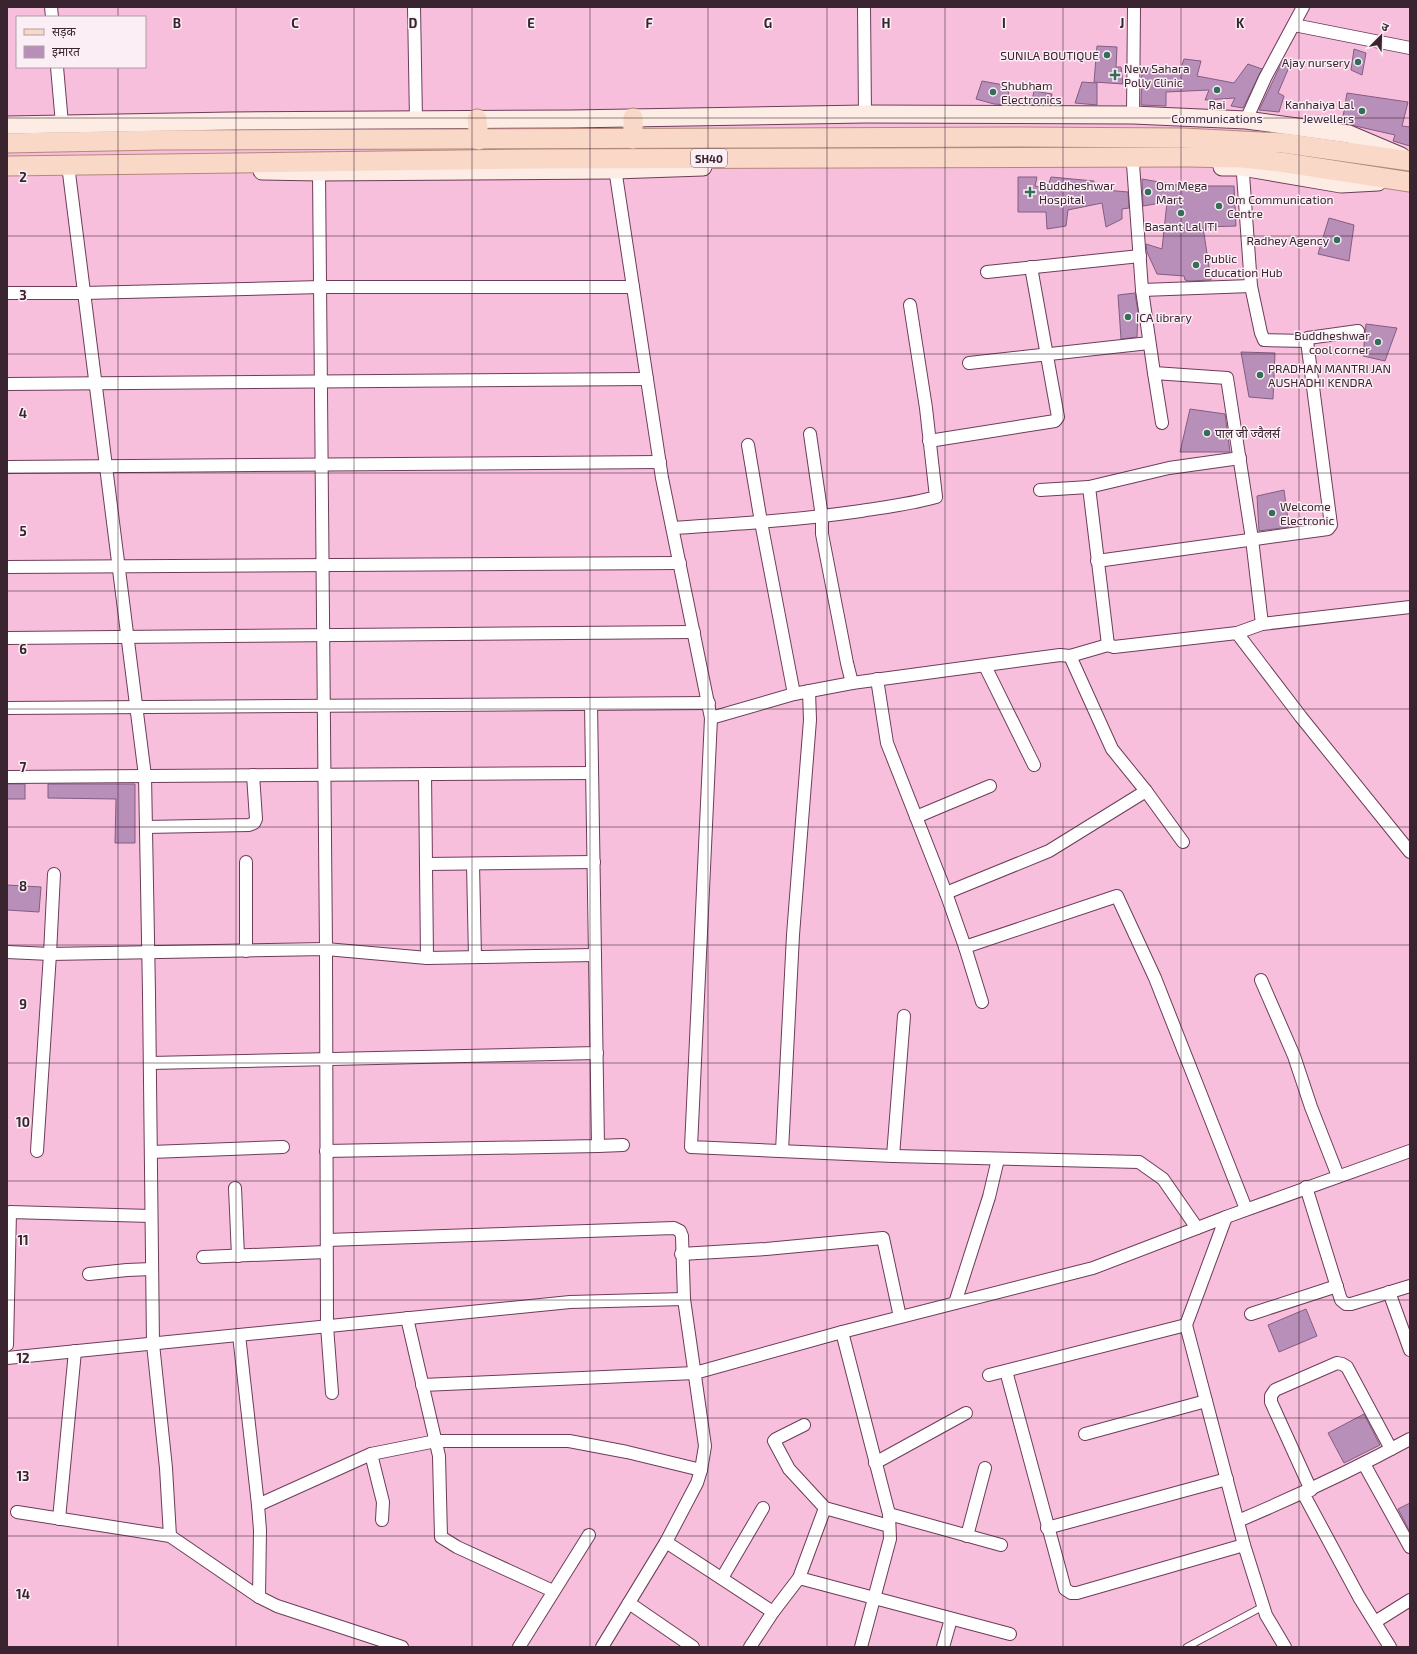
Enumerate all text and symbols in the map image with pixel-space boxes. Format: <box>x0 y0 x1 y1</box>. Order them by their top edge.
text: B <box>173 15 181 31</box>
text: C <box>291 15 299 31</box>
text: D <box>409 15 418 31</box>
text: E <box>527 15 535 31</box>
text: F <box>645 15 653 31</box>
text: G <box>764 15 772 31</box>
text: H <box>882 15 891 31</box>
text: I <box>1002 15 1006 31</box>
text: J <box>1120 15 1124 31</box>
text: K <box>1236 15 1245 31</box>
legend <box>16 16 146 68</box>
north arrow <box>1361 16 1401 56</box>
text: उ <box>1380 19 1391 34</box>
text: सड़क <box>52 24 77 39</box>
text: इमारत <box>52 44 81 59</box>
place label: SUNILA BOUTIQUE <box>1000 48 1099 63</box>
marker: SUNILA BOUTIQUE <box>1102 50 1112 60</box>
place label: Ajay nursery <box>1282 55 1351 70</box>
marker: Ajay nursery <box>1353 57 1363 67</box>
place label: New Sahara Polly Clinic <box>1124 61 1190 89</box>
marker: New Sahara Polly Clinic <box>1109 69 1121 81</box>
place label: Shubham Electronics <box>1001 78 1062 106</box>
marker: Rai Communications <box>1212 85 1222 95</box>
marker: Shubham Electronics <box>988 87 998 97</box>
place label: Rai Communications <box>1171 97 1263 125</box>
place label: Kanhaiya Lal Jewellers <box>1285 97 1354 125</box>
marker: Kanhaiya Lal Jewellers <box>1357 106 1367 116</box>
road number: SH40 <box>691 149 727 167</box>
text: 2 <box>19 169 27 185</box>
place label: Buddheshwar Hospital <box>1039 178 1115 206</box>
place label: Om Mega Mart <box>1156 178 1207 206</box>
marker: Buddheshwar Hospital <box>1024 186 1036 198</box>
marker: Om Mega Mart <box>1143 187 1153 197</box>
place label: Om Communication Centre <box>1227 192 1333 220</box>
marker: Om Communication Centre <box>1214 201 1224 211</box>
marker: Basant Lal ITI <box>1176 208 1186 218</box>
place label: Basant Lal ITI <box>1145 219 1217 233</box>
place label: Radhey Agency <box>1247 233 1330 247</box>
marker: Radhey Agency <box>1332 235 1342 245</box>
place label: Public Education Hub <box>1204 251 1283 279</box>
marker: Public Education Hub <box>1191 260 1201 270</box>
text: 3 <box>19 287 27 303</box>
place label: ICA library <box>1136 310 1192 324</box>
marker: ICA library <box>1123 312 1133 322</box>
place label: Buddheshwar cool corner <box>1294 328 1370 356</box>
marker: Buddheshwar cool corner <box>1373 337 1383 347</box>
place label: PRADHAN MANTRI JAN AUSHADHI KENDRA <box>1268 361 1391 389</box>
marker: PRADHAN MANTRI JAN AUSHADHI KENDRA <box>1255 370 1265 380</box>
text: 4 <box>19 405 27 421</box>
place label: पाल जी ज्वैलर्स <box>1215 426 1281 440</box>
marker: पाल जी ज्वैलर्स <box>1202 428 1212 438</box>
place label: Welcome Electronic <box>1280 499 1335 527</box>
marker: Welcome Electronic <box>1267 508 1277 518</box>
text: 5 <box>19 523 27 539</box>
text: 6 <box>19 641 27 657</box>
text: 7 <box>20 759 27 775</box>
text: 8 <box>19 878 27 894</box>
text: 9 <box>19 996 27 1012</box>
text: 10 <box>16 1114 30 1130</box>
text: 11 <box>17 1232 29 1248</box>
text: 12 <box>16 1350 30 1366</box>
text: 13 <box>17 1468 30 1484</box>
text: 14 <box>16 1586 30 1602</box>

